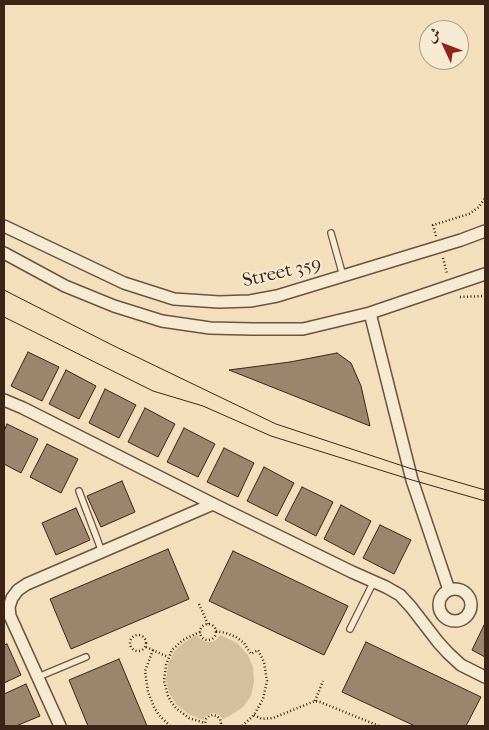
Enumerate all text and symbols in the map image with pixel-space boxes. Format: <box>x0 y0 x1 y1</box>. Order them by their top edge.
north arrow <box>419 20 469 70</box>
text: ش <box>422 24 444 46</box>
street label: Street 359 <box>240 253 324 293</box>

